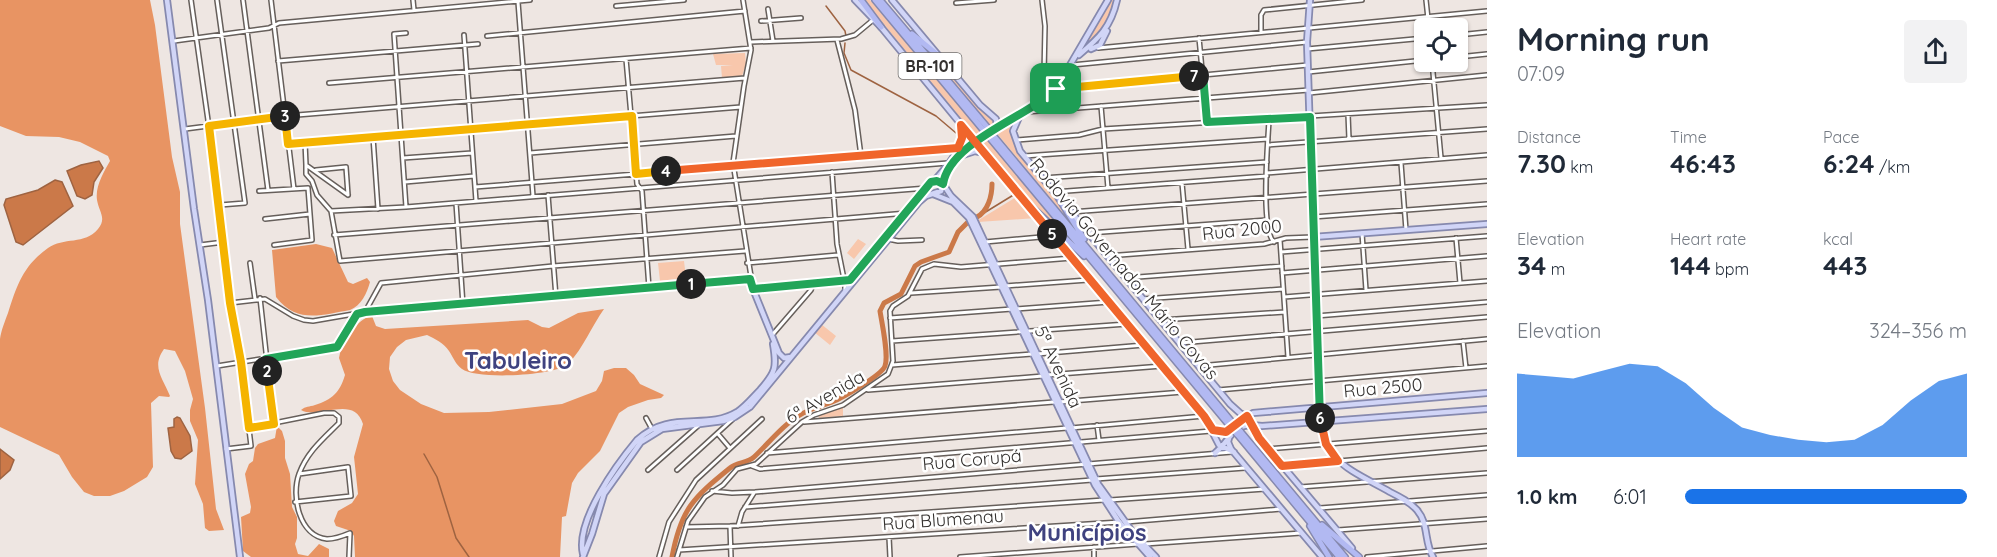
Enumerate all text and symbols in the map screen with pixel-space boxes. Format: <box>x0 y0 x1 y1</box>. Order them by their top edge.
map controls <box>1414 18 1468 72</box>
button: locate <box>1414 18 1468 72</box>
text: Morning run <box>1517 18 1710 59</box>
button: share <box>1904 20 1967 83</box>
road number: BR-101 <box>898 53 962 79</box>
pin: 7 <box>1179 61 1209 91</box>
text: 07:09 <box>1517 61 1565 86</box>
pin <box>1030 63 1081 114</box>
text: 7 <box>1190 66 1198 86</box>
icon: arrive <box>1039 72 1072 105</box>
pin: 3 <box>270 101 300 131</box>
text: 3 <box>281 106 289 126</box>
text: Distance <box>1517 127 1581 147</box>
text: Time <box>1670 127 1707 147</box>
text: Pace <box>1823 127 1859 147</box>
text: 7.30 <box>1517 147 1566 180</box>
text: 46:43 <box>1670 147 1736 180</box>
text: 6:24 <box>1823 147 1875 180</box>
street label: Rodovia Governador Mário Covas <box>1025 153 1224 384</box>
pin: 4 <box>651 156 681 186</box>
text: km <box>1566 157 1593 177</box>
text: /km <box>1875 157 1910 177</box>
text: 4 <box>661 161 671 181</box>
street label: Rua 2000 <box>1201 214 1283 245</box>
pin: 5 <box>1037 219 1067 249</box>
text: 5 <box>1047 224 1057 244</box>
text: Elevation <box>1517 229 1584 249</box>
text: Heart rate <box>1670 229 1746 249</box>
text: kcal <box>1823 229 1853 249</box>
text: 34 <box>1517 249 1546 282</box>
text: 144 <box>1670 249 1711 282</box>
text: 443 <box>1823 249 1868 282</box>
text: m <box>1546 259 1565 279</box>
text: bpm <box>1711 259 1749 279</box>
pin: 1 <box>676 269 706 299</box>
text: 1 <box>688 274 694 294</box>
text: Elevation <box>1517 318 1601 343</box>
text: 324–356 m <box>1869 318 1967 343</box>
street label: 5ª Avenida <box>1029 322 1087 411</box>
district label: Tabuleiro <box>464 345 572 375</box>
pin: 2 <box>252 356 282 386</box>
text: 2 <box>262 361 272 381</box>
street label: 6ª Avenida <box>781 365 868 428</box>
street label: Rua 2500 <box>1343 373 1423 402</box>
pin: 6 <box>1305 403 1335 433</box>
text: 6 <box>1316 408 1324 428</box>
street label: Rua Corupá <box>921 444 1023 475</box>
text: 1.0 km <box>1517 484 1577 509</box>
text: 6:01 <box>1613 484 1647 509</box>
street label: Rua Blumenau <box>881 504 1005 535</box>
district label: Municípios <box>1027 517 1147 547</box>

